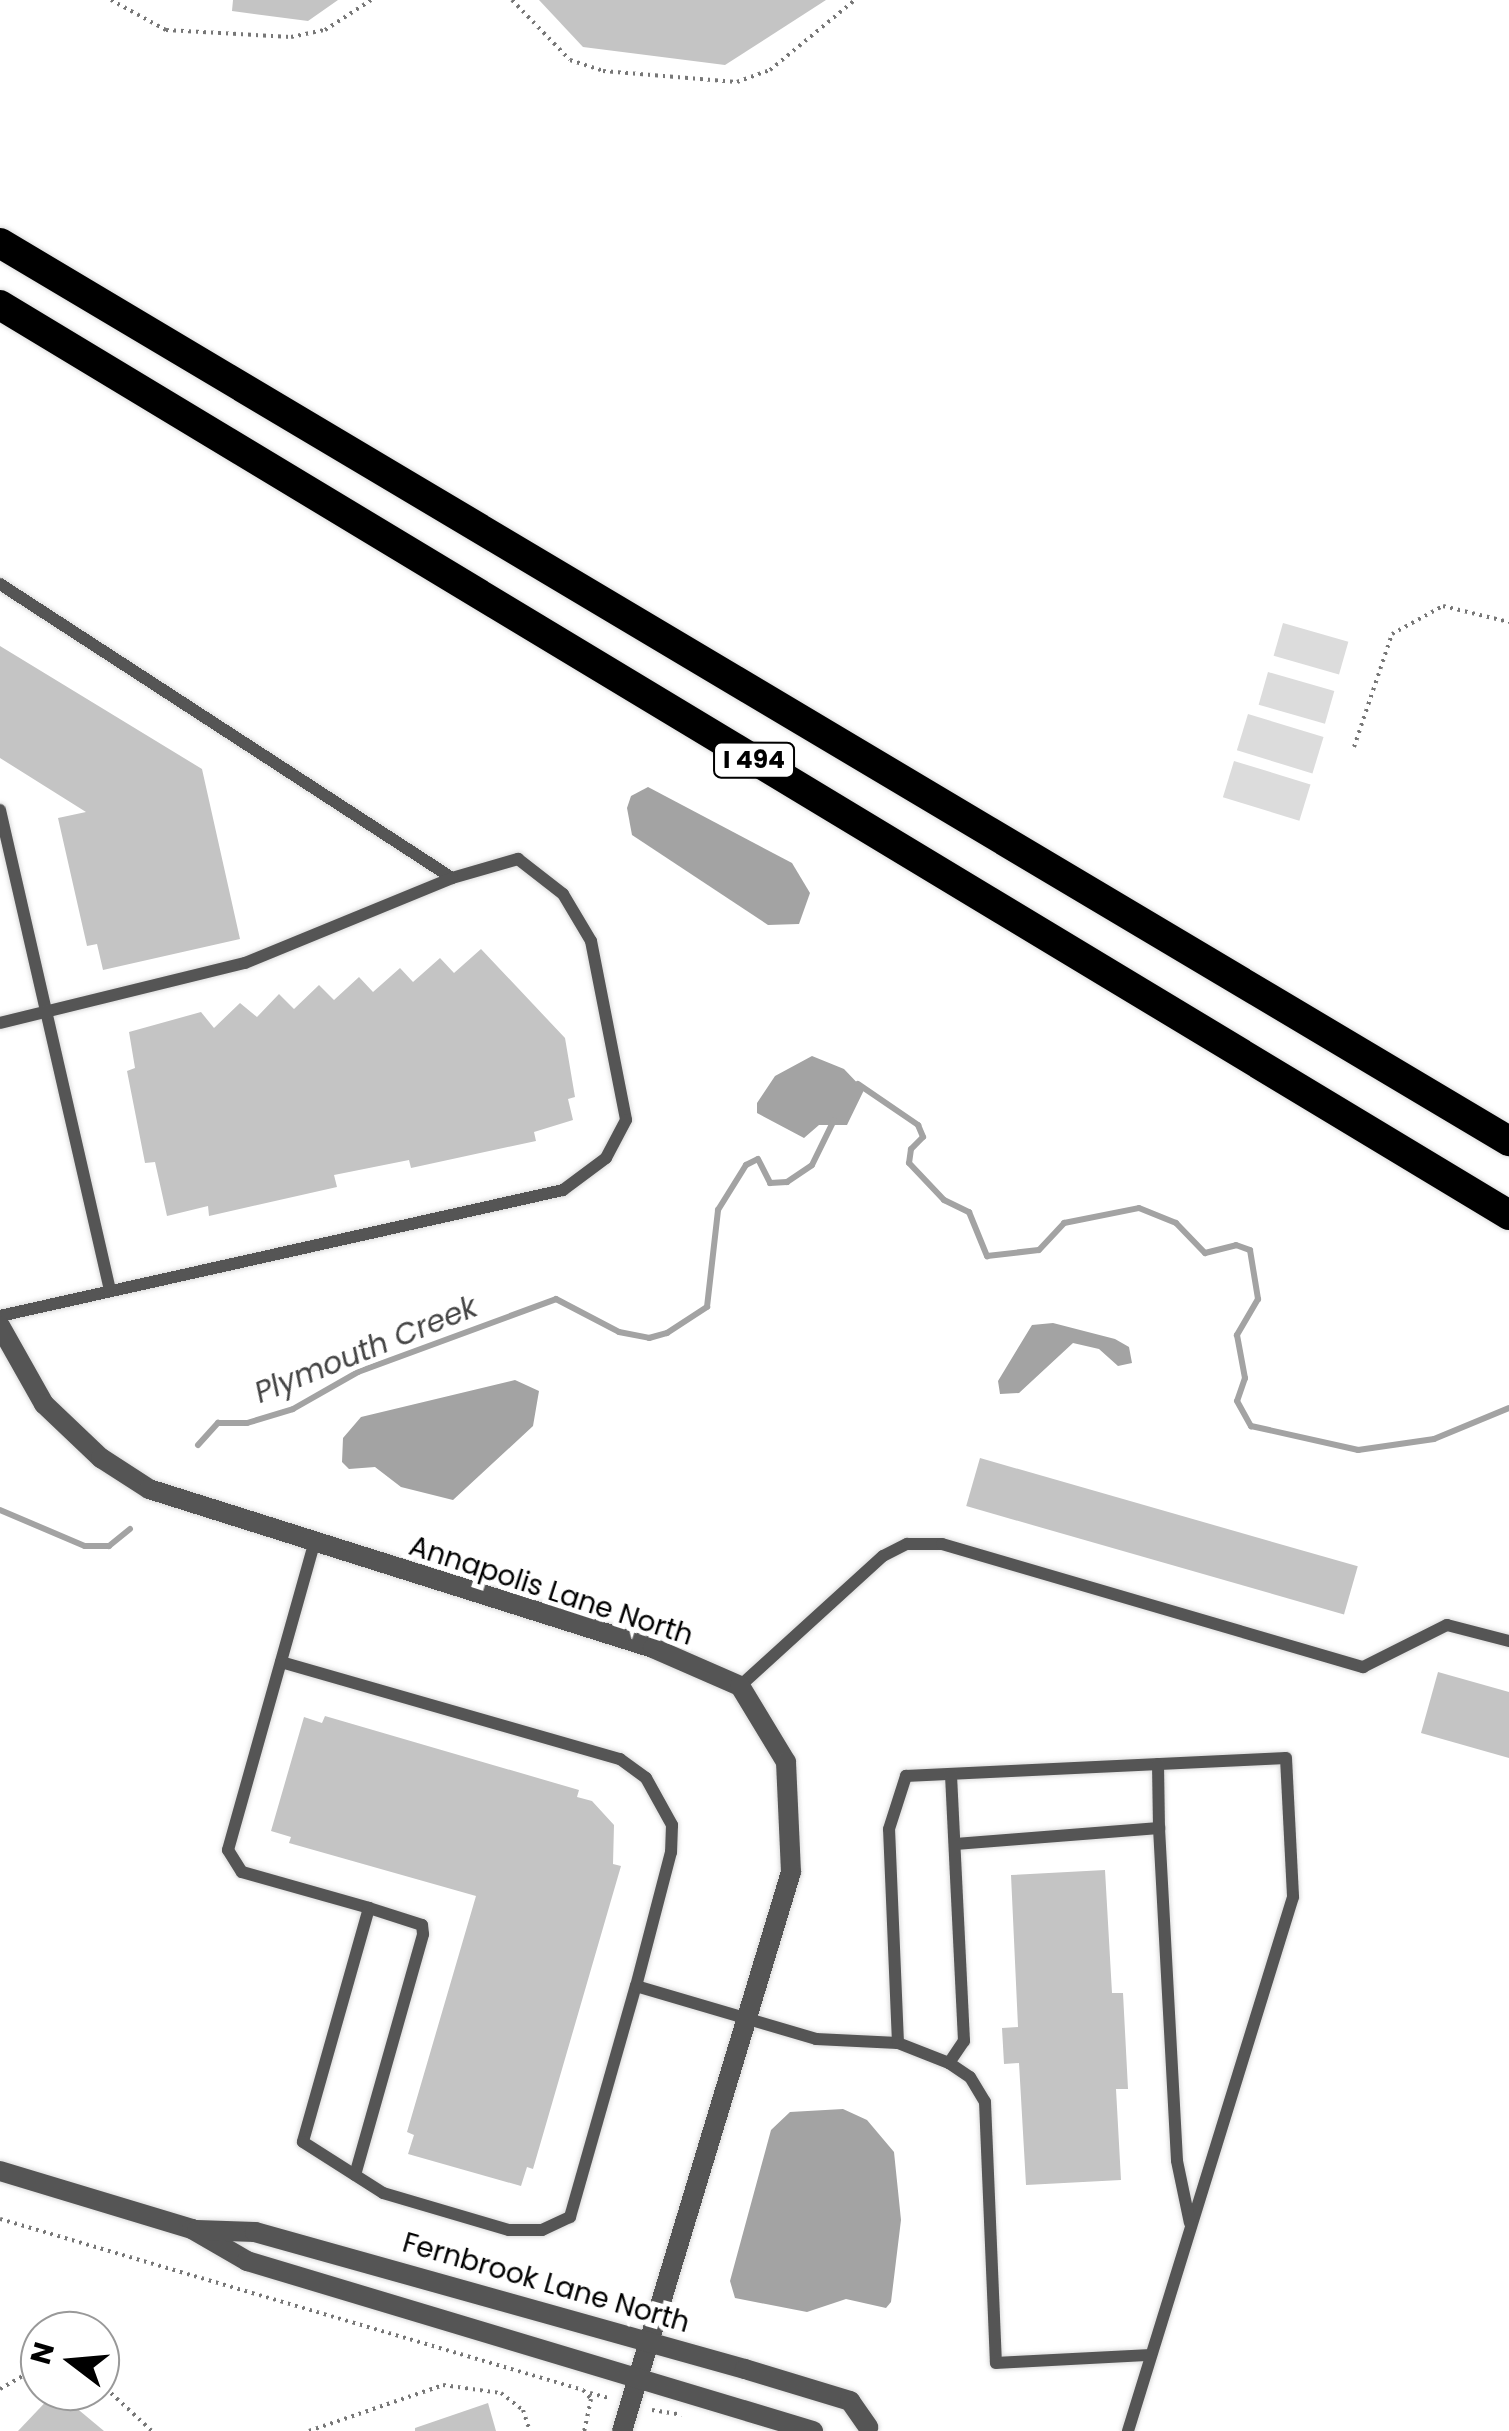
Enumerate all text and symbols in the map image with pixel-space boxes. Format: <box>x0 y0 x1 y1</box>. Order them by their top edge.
road number: I 494 <box>712 740 796 780</box>
water label: Plymouth Creek <box>249 1289 483 1411</box>
street label: Annapolis Lane North <box>405 1529 697 1653</box>
street label: Fernbrook Lane North <box>399 2226 693 2340</box>
north arrow <box>20 2311 120 2411</box>
text: N <box>21 2338 64 2369</box>

